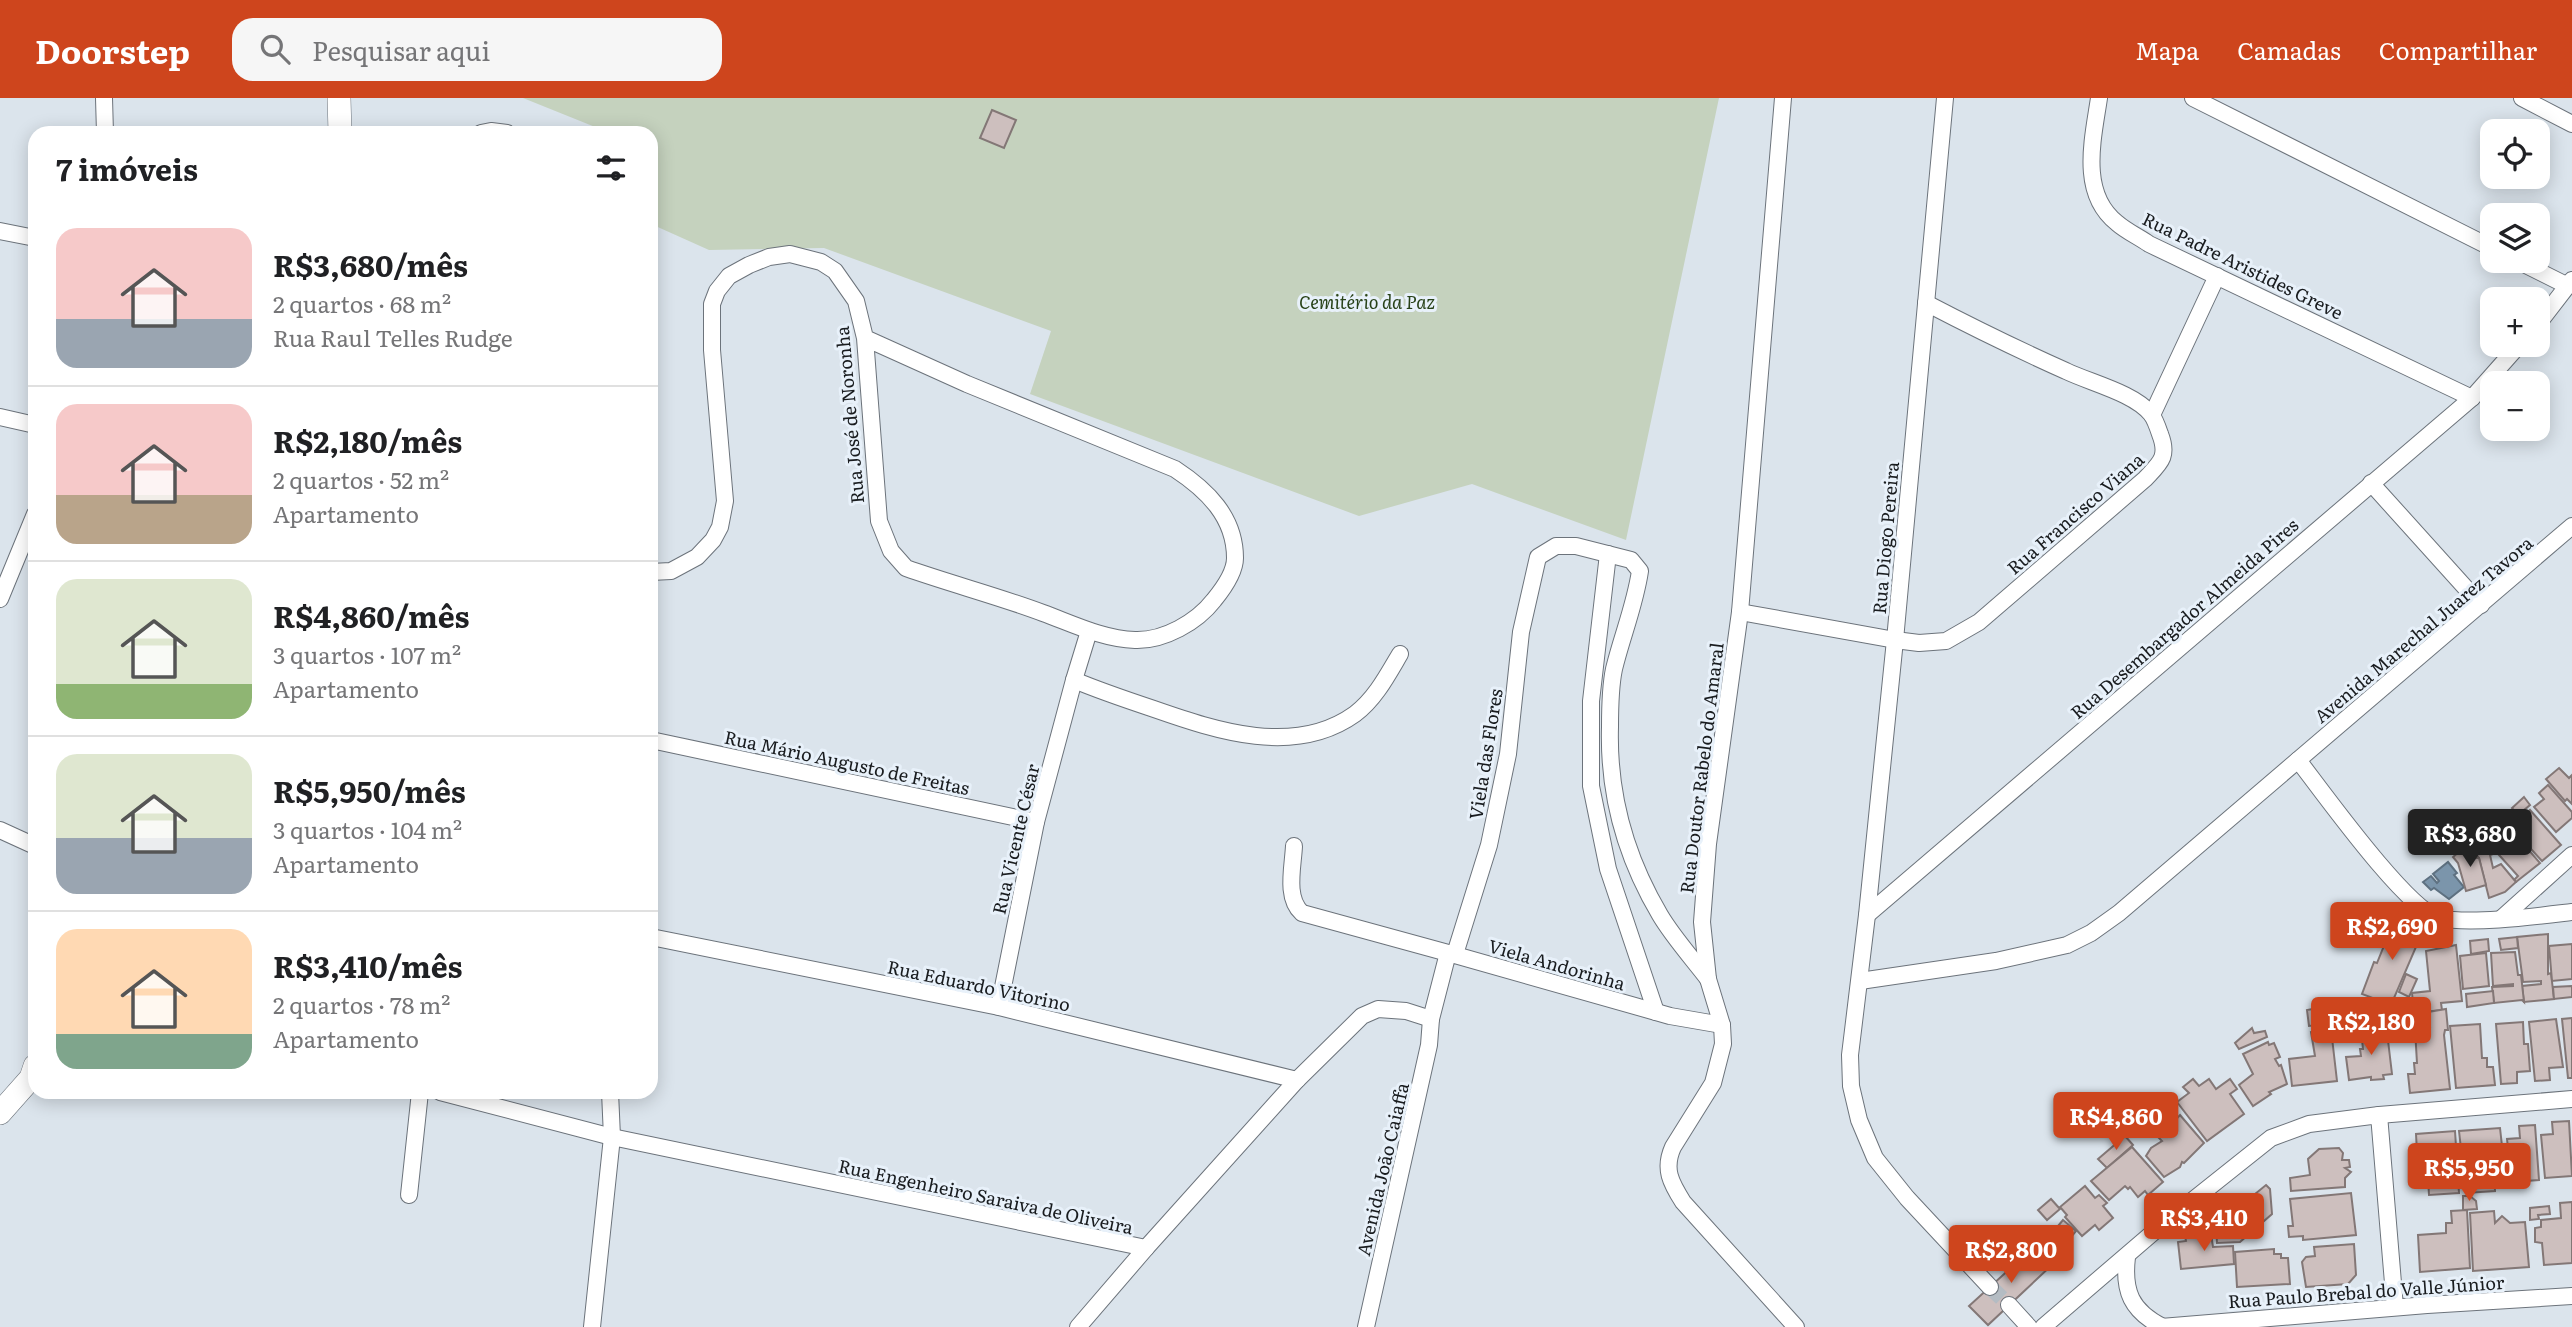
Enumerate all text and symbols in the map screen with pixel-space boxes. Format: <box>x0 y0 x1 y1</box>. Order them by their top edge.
search box <box>232 18 722 81</box>
text: Doorstep <box>35 25 190 74</box>
icon: search <box>256 30 294 68</box>
text: Pesquisar aqui <box>312 30 490 69</box>
text: Mapa <box>2135 32 2199 67</box>
text: Camadas <box>2237 32 2341 67</box>
text: Compartilhar <box>2379 32 2537 67</box>
map controls <box>2480 119 2550 441</box>
button: locate <box>2480 119 2550 189</box>
text: 7 imóveis <box>56 146 198 190</box>
icon: filters <box>592 149 630 187</box>
button: layers <box>2480 203 2550 273</box>
street label: Rua Padre Aristides Greve <box>2138 205 2348 325</box>
text: R$3,680/mês <box>273 242 468 286</box>
icon: home <box>112 256 196 340</box>
text: 2 quartos · 68 m² <box>273 286 451 320</box>
button: + <box>2480 287 2550 357</box>
park label: Cemitério da Paz <box>1299 288 1435 315</box>
text: Rua Raul Telles Rudge <box>273 320 513 354</box>
street label: Rua José de Noronha <box>828 325 870 505</box>
button: − <box>2480 371 2550 441</box>
text: R$2,180/mês <box>273 418 462 462</box>
icon: home <box>112 432 196 516</box>
street label: Rua Francisco Viana <box>2001 446 2150 580</box>
street label: Rua Diogo Pereira <box>1865 460 1905 615</box>
text: 2 quartos · 52 m² <box>273 462 449 496</box>
text: Apartamento <box>273 496 419 530</box>
street label: Rua Desembargador Almeida Pires <box>2064 511 2304 725</box>
street label: Avenida Marechal Juarez Tavora <box>2308 529 2539 729</box>
text: R$4,860/mês <box>273 593 469 637</box>
icon: home <box>112 607 196 691</box>
text: 3 quartos · 107 m² <box>273 637 461 671</box>
street label: Rua Doutor Rabelo do Amaral <box>1672 641 1730 895</box>
text: Apartamento <box>273 671 419 705</box>
street label: Viela das Flores <box>1461 687 1509 821</box>
street label: Rua Mário Augusto de Freitas <box>722 723 972 801</box>
street label: Rua Vicente César <box>985 761 1046 917</box>
text: R$5,950/mês <box>273 768 466 812</box>
icon: home <box>112 782 196 866</box>
pin: R$3,680 <box>2405 810 2535 869</box>
text: 3 quartos · 104 m² <box>273 812 462 846</box>
text: R$3,680 <box>2424 815 2516 849</box>
text: Apartamento <box>273 846 419 880</box>
pin: R$2,690 <box>2327 902 2457 962</box>
text: R$2,690 <box>2346 908 2438 942</box>
street label: Viela Andorinha <box>1485 932 1629 997</box>
text: R$3,410/mês <box>273 943 462 987</box>
street label: Rua Eduardo Vitorino <box>885 952 1073 1018</box>
icon: home <box>112 957 196 1041</box>
text: 2 quartos · 78 m² <box>273 987 450 1021</box>
pin: R$2,180 <box>2306 998 2436 1057</box>
text: R$2,180 <box>2327 1003 2415 1037</box>
text: Apartamento <box>273 1021 419 1055</box>
street label: Avenida João Caiaffa <box>1349 1079 1415 1258</box>
pin: R$4,860 <box>2051 1093 2181 1152</box>
text: R$4,860 <box>2069 1098 2163 1132</box>
pin: R$5,950 <box>2404 1144 2534 1203</box>
text: R$5,950 <box>2424 1149 2514 1183</box>
street label: Rua Engenheiro Saraiva de Oliveira <box>836 1152 1136 1241</box>
pin: R$3,410 <box>2139 1194 2269 1253</box>
text: R$3,410 <box>2160 1199 2248 1233</box>
pin: R$2,800 <box>1946 1226 2076 1285</box>
text: R$2,800 <box>1965 1231 2057 1265</box>
street label: Rua Paulo Brebal do Valle Júnior <box>2227 1268 2506 1314</box>

